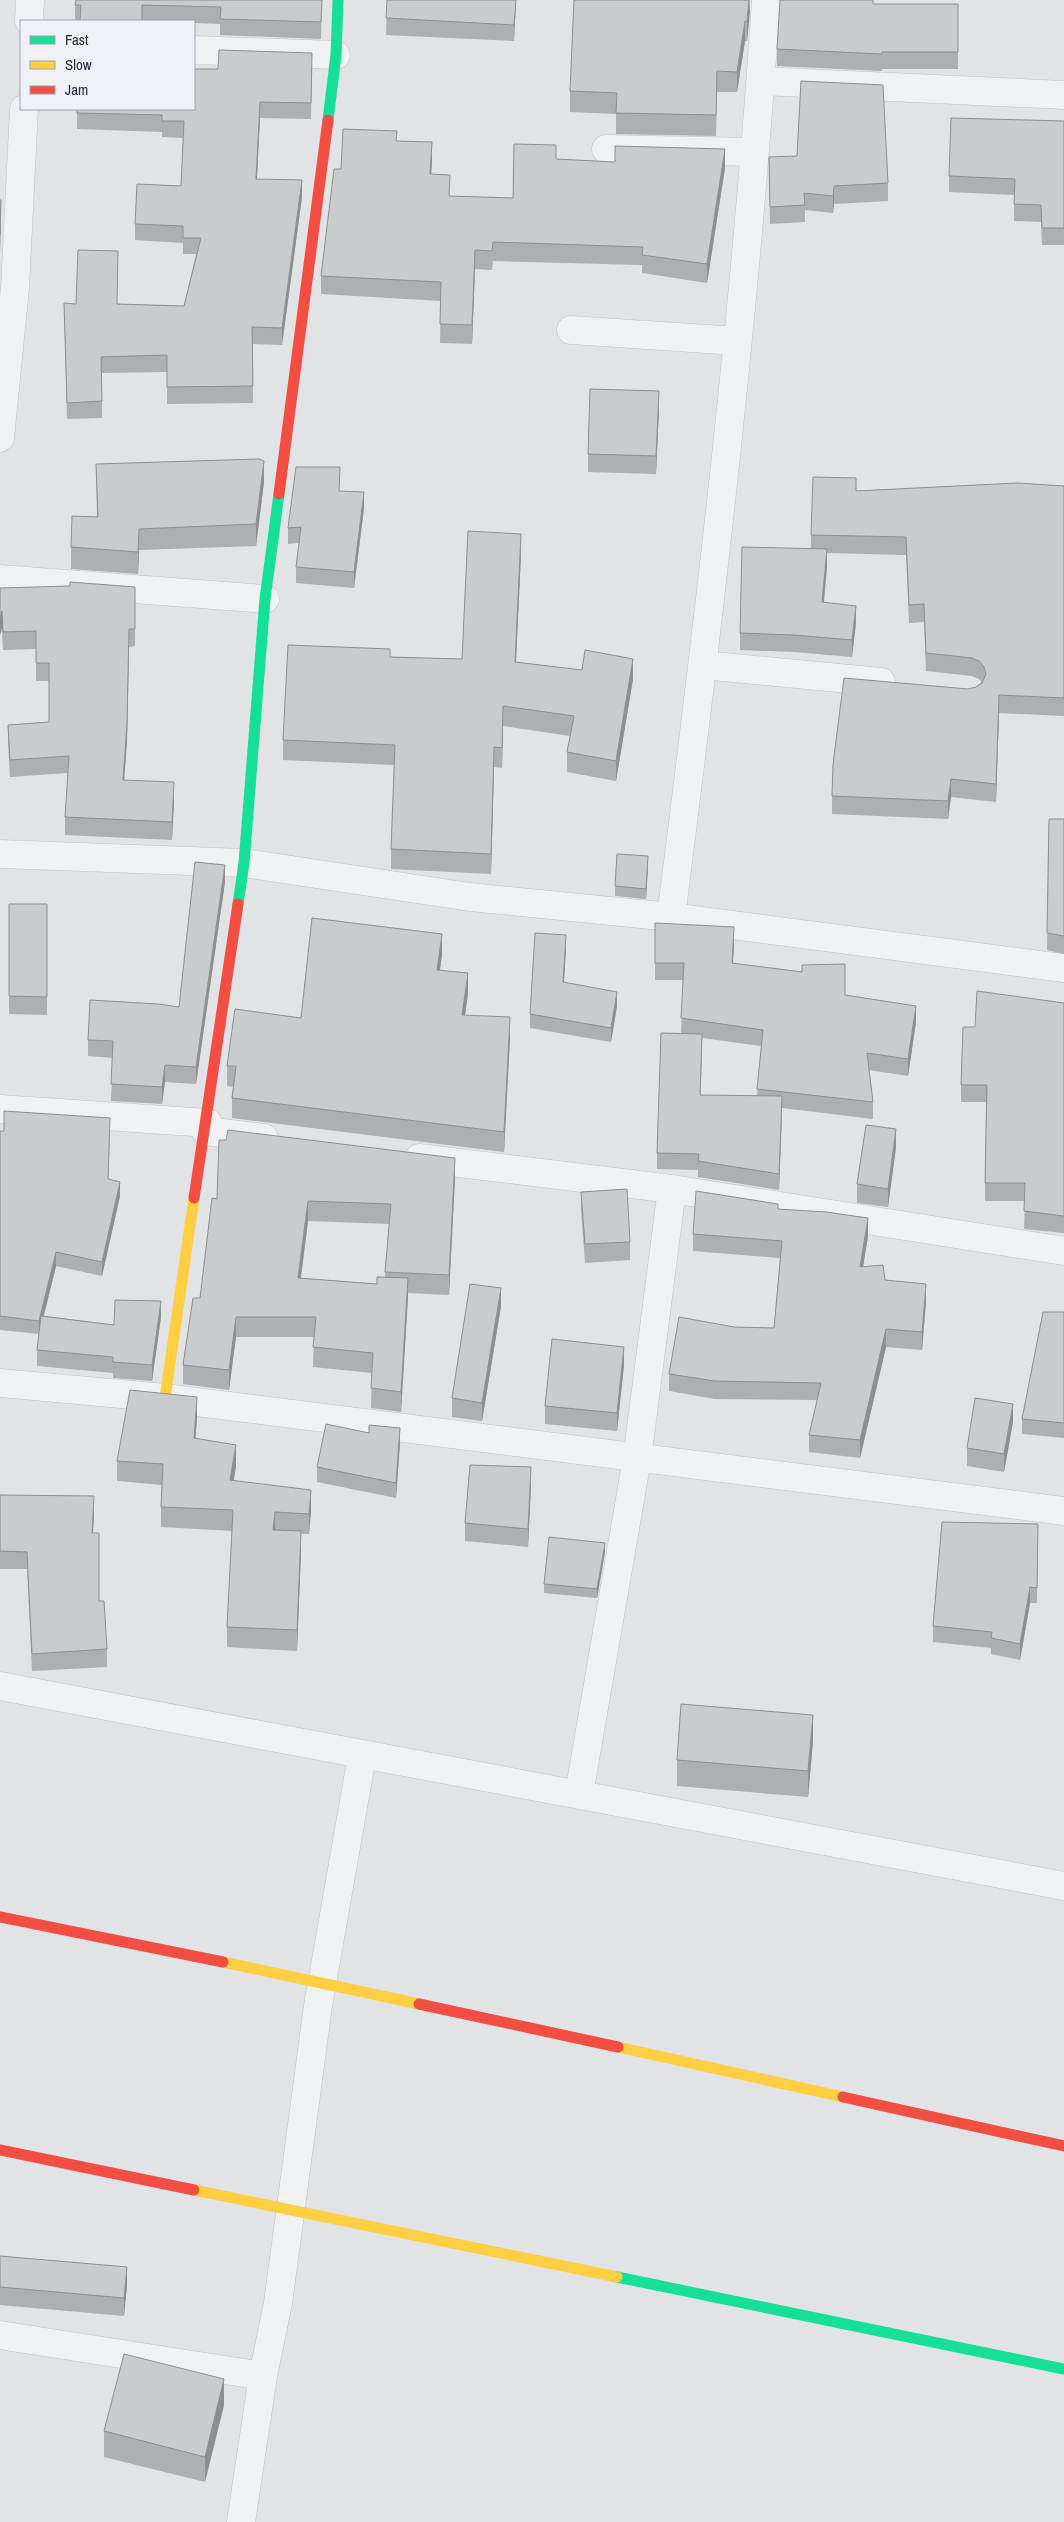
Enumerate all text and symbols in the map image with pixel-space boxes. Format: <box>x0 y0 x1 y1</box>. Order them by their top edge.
legend <box>20 20 195 110</box>
text: Fast <box>65 29 89 50</box>
text: Slow <box>65 54 92 75</box>
text: Jam <box>65 79 88 100</box>

